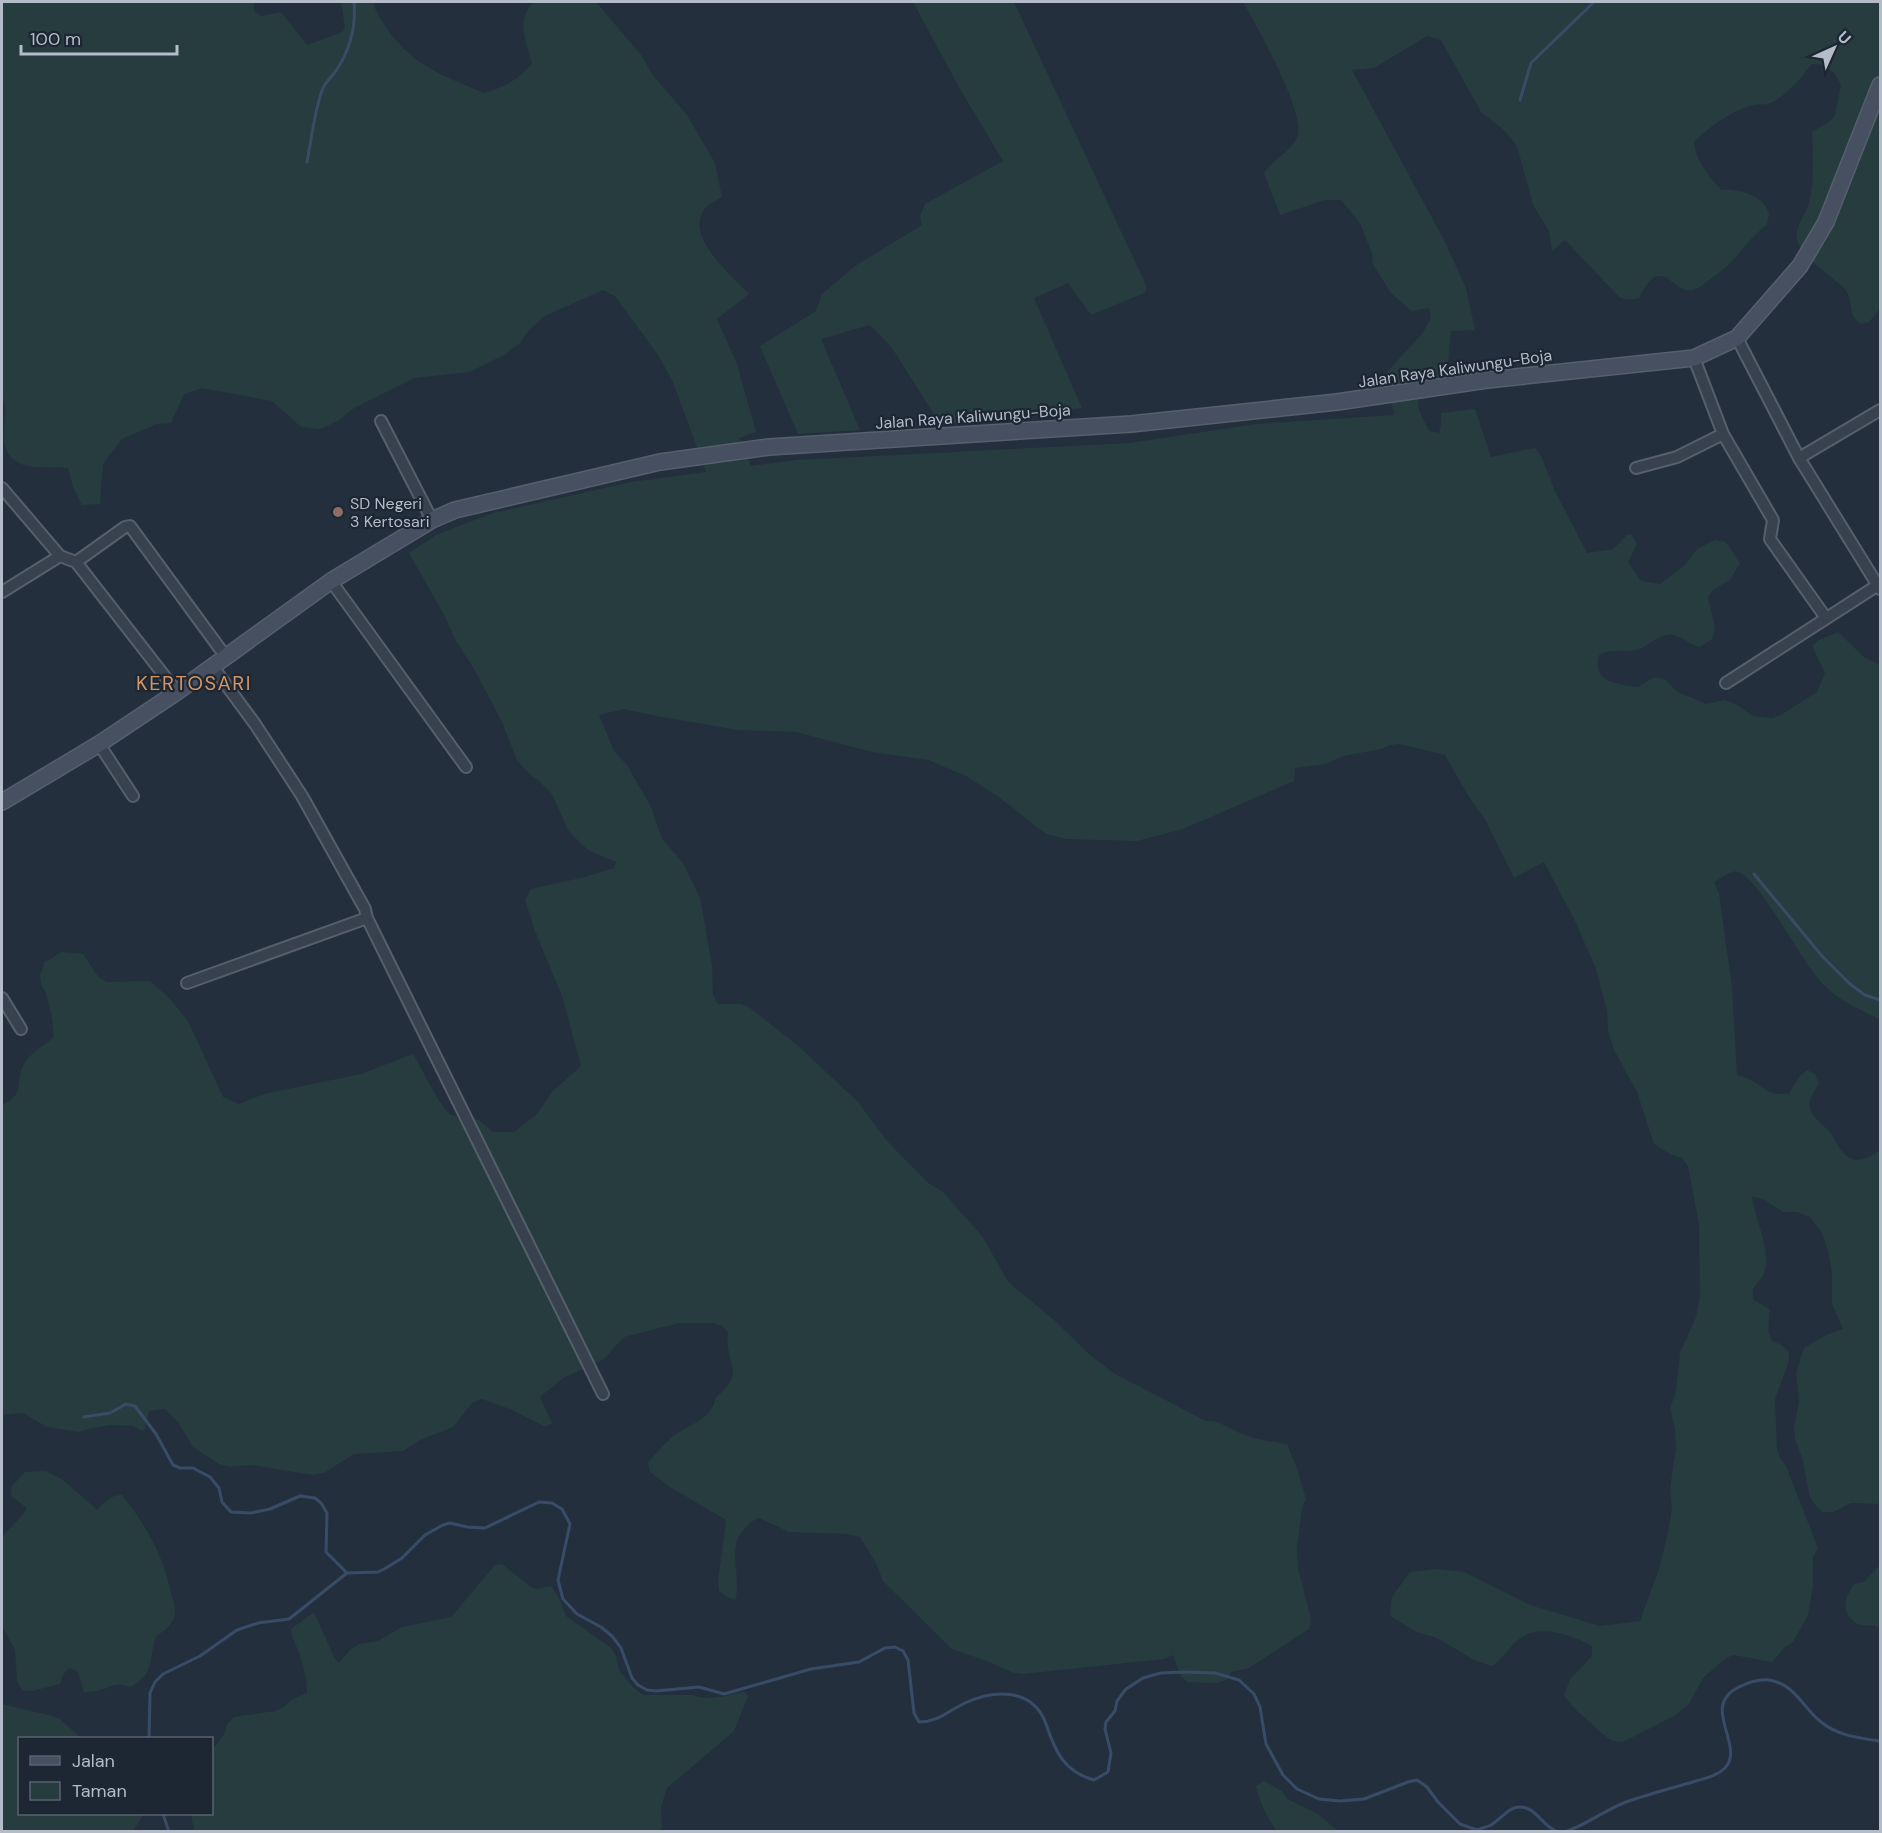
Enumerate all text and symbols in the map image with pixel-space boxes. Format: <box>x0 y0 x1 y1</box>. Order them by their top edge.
scale bar <box>21 18 177 56</box>
north arrow <box>1804 18 1864 78</box>
text: U <box>1833 26 1856 49</box>
text: 100 m <box>30 27 81 51</box>
street label: Jalan Raya Kaliwungu-Boja <box>1357 344 1553 393</box>
street label: Jalan Raya Kaliwungu-Boja <box>875 399 1071 434</box>
place label: SD Negeri 3 Kertosari <box>350 493 430 532</box>
marker: SD Negeri 3 Kertosari <box>331 505 345 519</box>
district label: KERTOSARI <box>136 670 252 696</box>
legend <box>18 1737 213 1815</box>
text: Jalan <box>72 1749 115 1773</box>
text: Taman <box>72 1779 127 1803</box>

